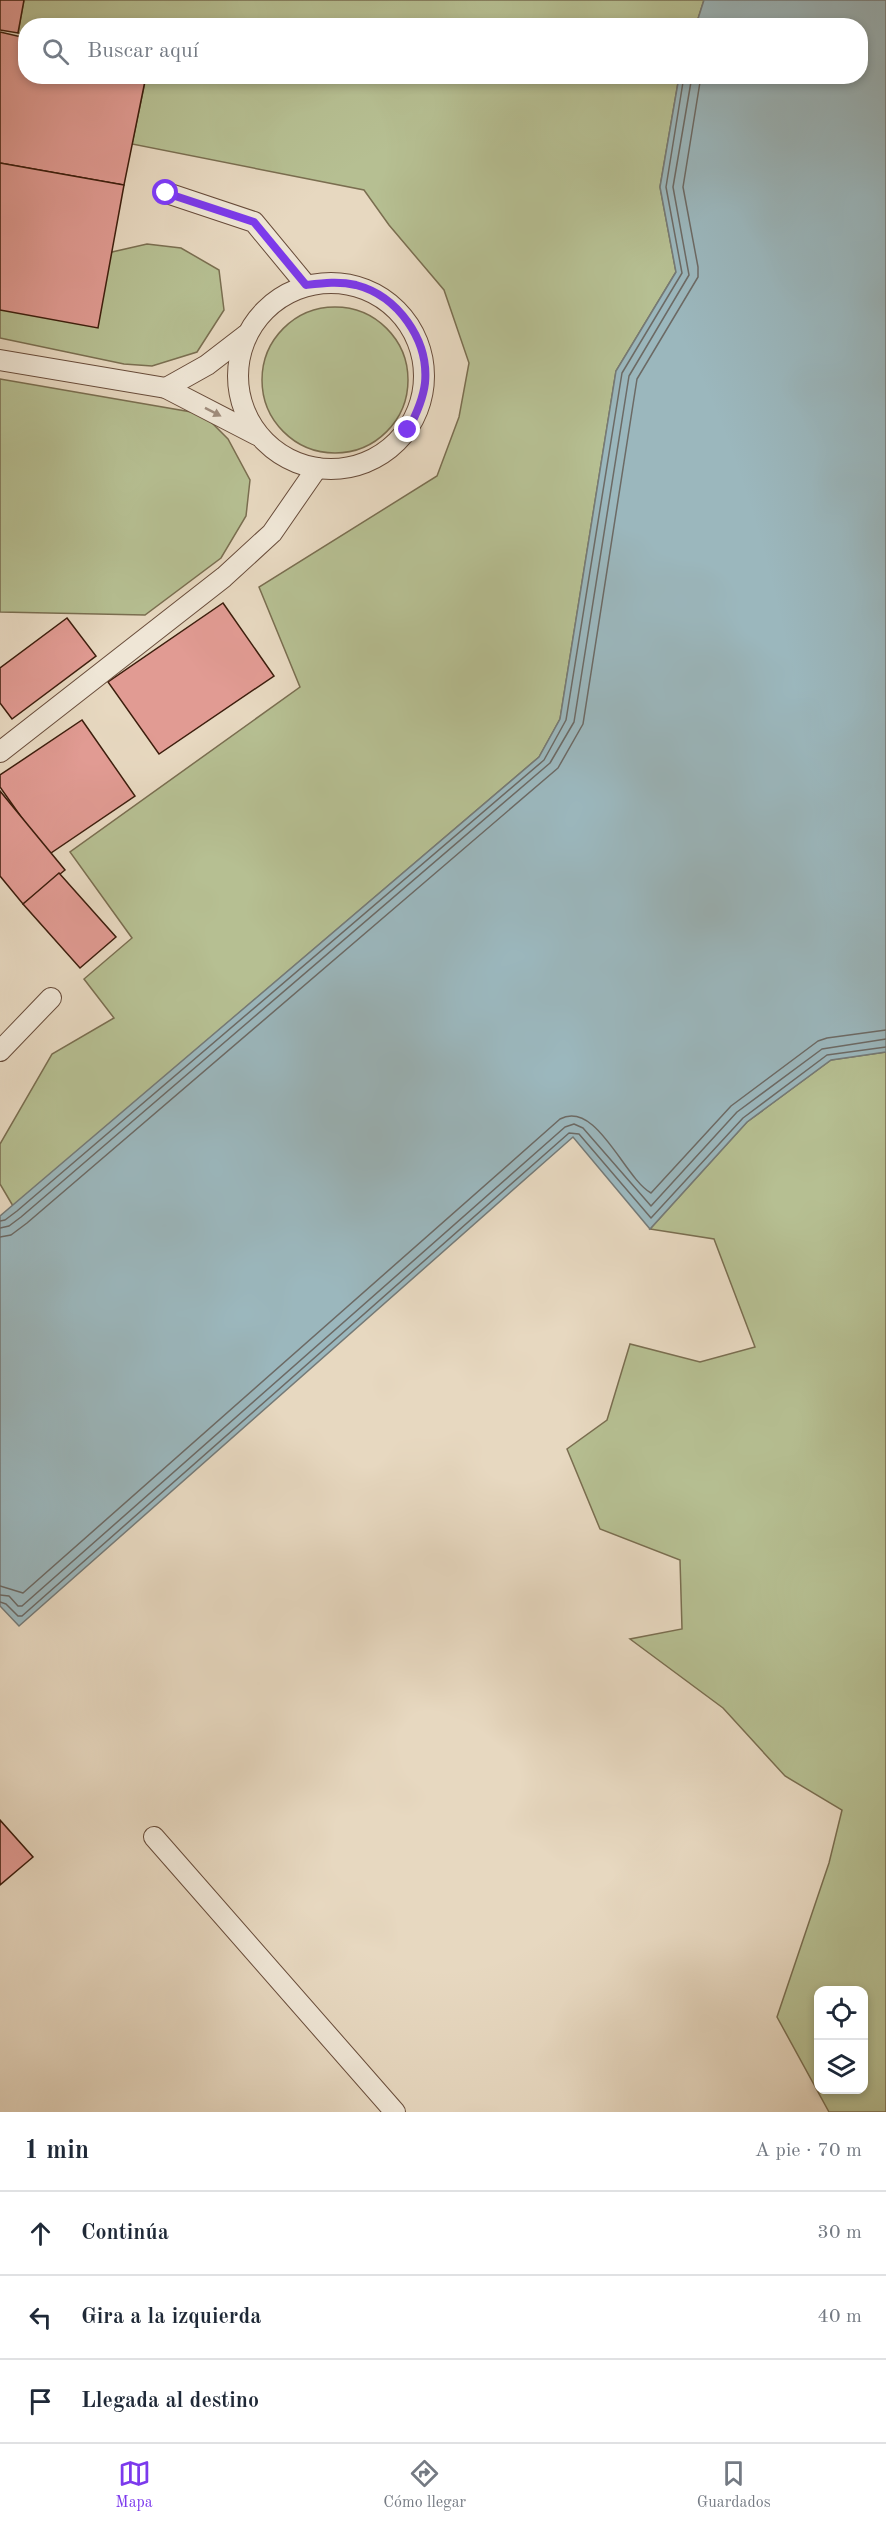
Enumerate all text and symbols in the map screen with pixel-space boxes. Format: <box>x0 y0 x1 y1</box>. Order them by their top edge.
search box <box>18 18 868 84</box>
icon: search <box>39 35 72 68</box>
text: Buscar aquí <box>87 40 199 62</box>
route start <box>152 179 178 205</box>
one-way arrow <box>204 407 221 417</box>
route end <box>394 416 420 442</box>
map controls <box>814 1986 868 2094</box>
button: locate <box>814 1986 868 2040</box>
button: layers <box>814 2040 868 2094</box>
text: 1 min <box>24 2138 89 2164</box>
text: A pie · 70 m <box>755 2141 862 2161</box>
icon: ahead <box>24 2217 57 2250</box>
text: Continúa <box>81 2222 169 2244</box>
text: 30 m <box>817 2223 862 2243</box>
icon: left <box>24 2301 57 2334</box>
text: Gira a la izquierda <box>81 2306 261 2328</box>
text: 40 m <box>817 2307 862 2327</box>
icon: arrive <box>24 2385 57 2418</box>
text: Llegada al destino <box>81 2390 259 2412</box>
tab: Mapa <box>115 2457 153 2513</box>
tab: Cómo llegar <box>383 2457 466 2513</box>
tab: Guardados <box>697 2457 771 2513</box>

